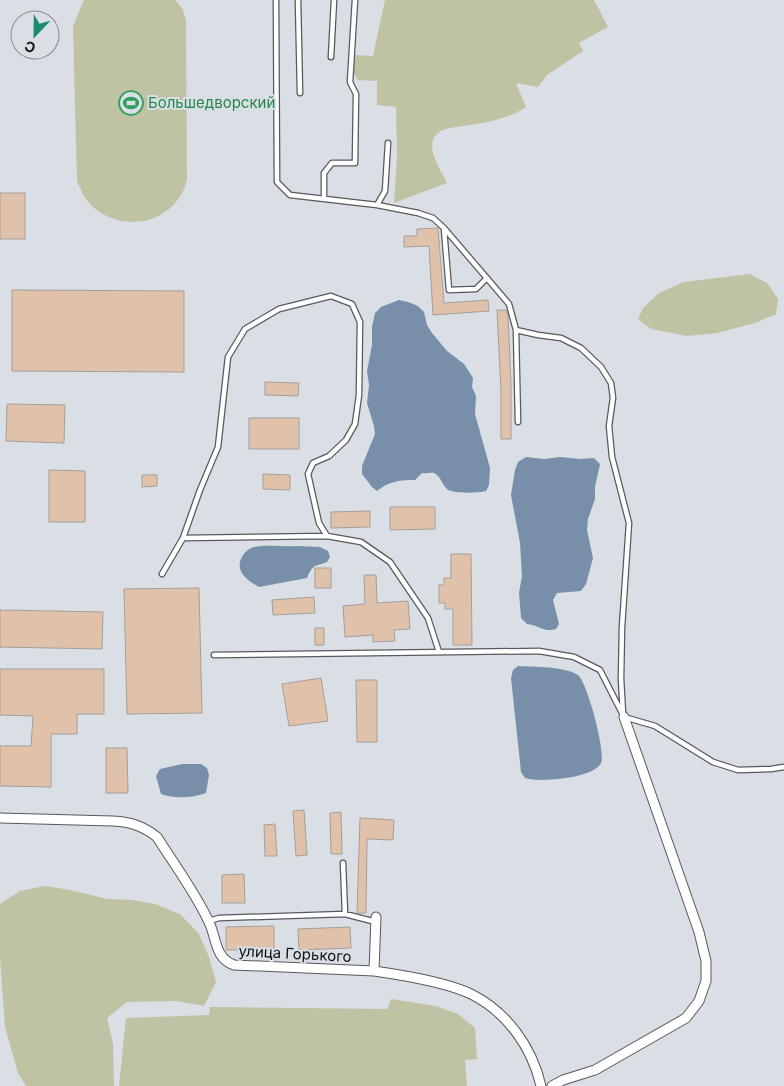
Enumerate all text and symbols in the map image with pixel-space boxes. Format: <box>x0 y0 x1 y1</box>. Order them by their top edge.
north arrow <box>10 10 60 60</box>
text: С <box>22 38 38 57</box>
sports icon: Большедворский <box>118 90 144 116</box>
place label: Большедворский <box>148 93 275 112</box>
street label: улица Горького <box>238 941 352 966</box>

